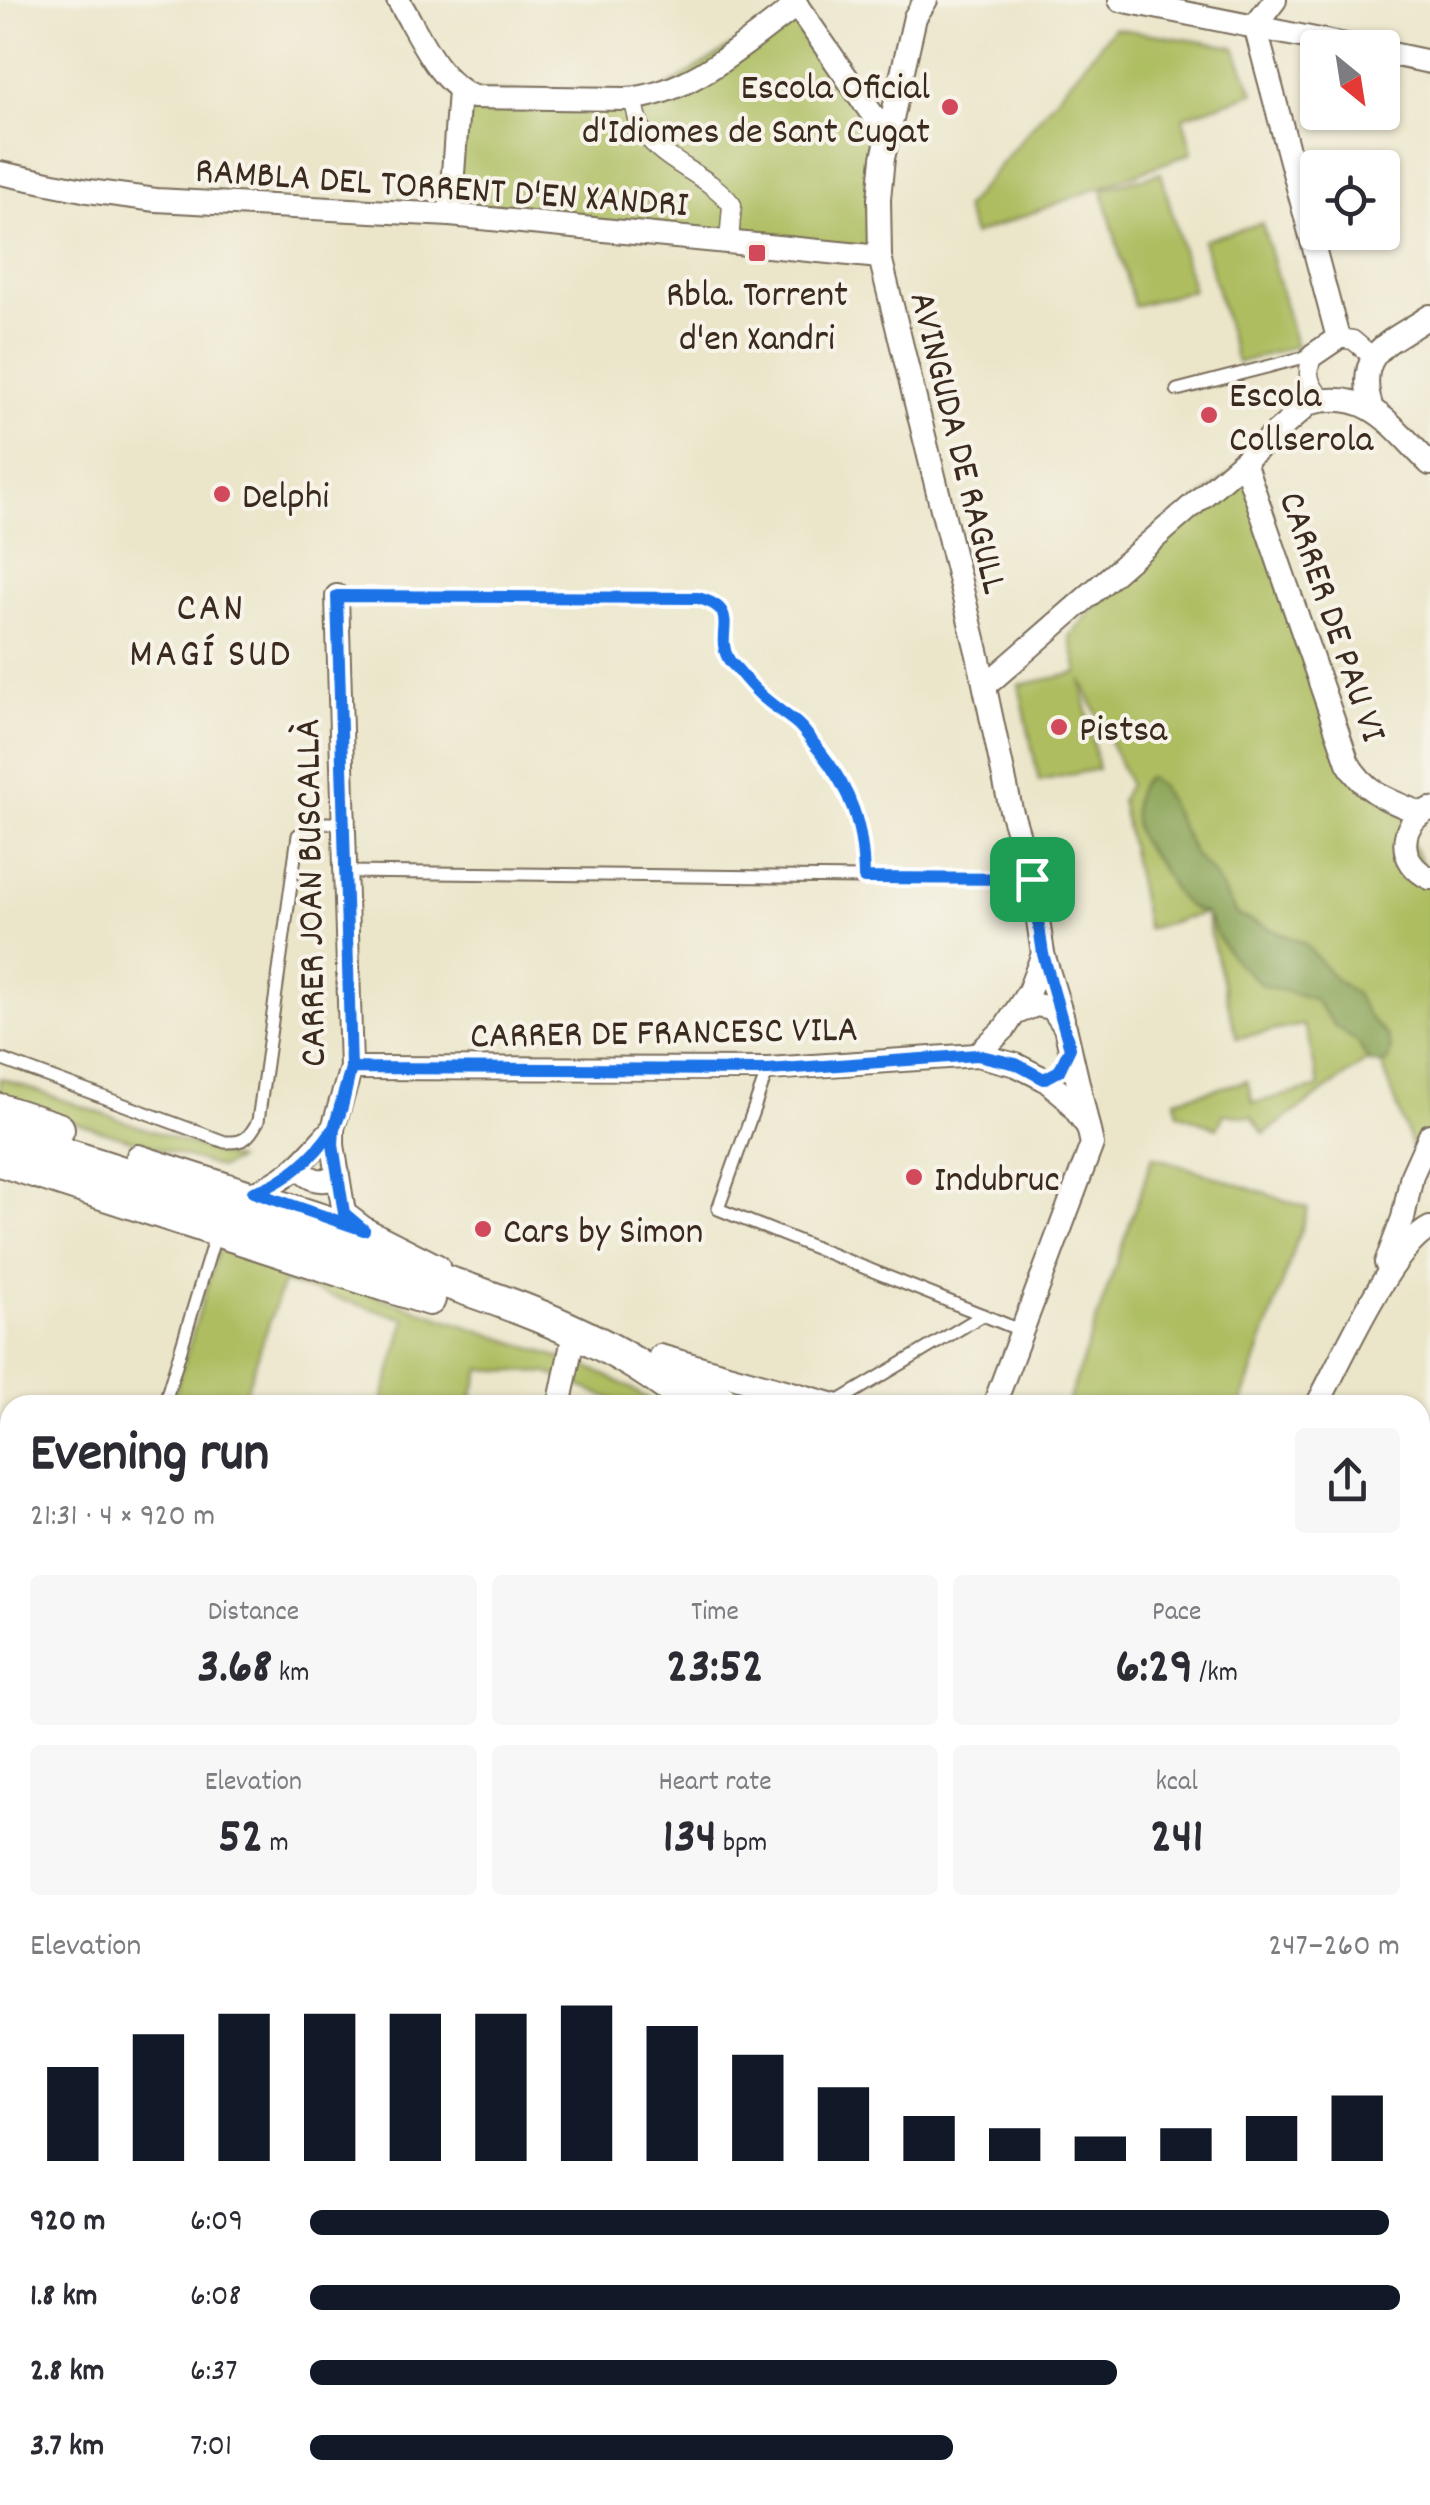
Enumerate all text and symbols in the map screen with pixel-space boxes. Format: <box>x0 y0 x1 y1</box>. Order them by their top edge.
north arrow <box>1300 30 1400 130</box>
map controls <box>1300 30 1400 250</box>
place label: Escola Oficial d'Idiomes de Sant Cugat <box>582 63 930 162</box>
marker: Escola Oficial d'Idiomes de Sant Cugat <box>939 96 961 118</box>
street label: RAMBLA DEL TORRENT D'EN XANDRI <box>193 146 690 235</box>
button: locate <box>1300 150 1400 250</box>
marker: Rbla. Torrent d'en Xandri <box>746 242 768 264</box>
place label: Rbla. Torrent d'en Xandri <box>666 270 848 369</box>
street label: AVINGUDA DE RAGULL <box>892 286 1020 600</box>
place label: Escola Collserola <box>1229 371 1375 470</box>
marker: Escola Collserola <box>1198 404 1220 426</box>
place label: Delphi <box>242 472 329 527</box>
marker: Delphi <box>211 483 233 505</box>
street label: CARRER DE PAU VI <box>1261 485 1398 751</box>
district label: CAN MAGÍ SUD <box>129 583 293 686</box>
place label: Pistsa <box>1079 705 1168 760</box>
marker: Pistsa <box>1048 716 1070 738</box>
street label: CARRER JOAN BUSCALLÀ <box>283 718 344 1067</box>
pin <box>990 837 1075 922</box>
icon: arrive <box>1005 852 1060 907</box>
street label: CARRER DE FRANCESC VILA <box>470 1005 859 1066</box>
place label: Indubruc <box>934 1155 1060 1210</box>
marker: Indubruc <box>903 1166 925 1188</box>
place label: Cars by Simon <box>503 1207 703 1262</box>
marker: Cars by Simon <box>472 1218 494 1240</box>
text: Evening run <box>30 1418 269 1497</box>
button: share <box>1295 1428 1400 1533</box>
text: 21:31 · 4 × 920 m <box>30 1495 215 1541</box>
text: Distance <box>208 1594 299 1634</box>
text: Time <box>691 1594 739 1634</box>
text: Pace <box>1152 1594 1201 1634</box>
text: 3.68 <box>197 1634 272 1706</box>
text: 23:52 <box>666 1634 764 1706</box>
text: 6:29 <box>1115 1634 1193 1706</box>
text: km <box>272 1655 309 1695</box>
text: /km <box>1193 1655 1238 1695</box>
text: Elevation <box>205 1764 302 1804</box>
text: Heart rate <box>658 1764 772 1804</box>
text: kcal <box>1155 1764 1198 1804</box>
text: 52 <box>218 1804 263 1876</box>
text: 134 <box>663 1804 717 1876</box>
text: 241 <box>1150 1804 1203 1876</box>
text: m <box>263 1825 289 1865</box>
text: bpm <box>717 1825 767 1865</box>
text: Elevation <box>30 1925 141 1971</box>
text: 247–260 m <box>1268 1925 1400 1971</box>
text: 920 m <box>30 2200 105 2246</box>
text: 6:09 <box>190 2200 243 2246</box>
text: 1.8 km <box>30 2275 98 2321</box>
text: 6:08 <box>190 2275 241 2321</box>
text: 2.8 km <box>30 2350 105 2396</box>
text: 6:37 <box>190 2350 237 2396</box>
text: 3.7 km <box>30 2425 104 2471</box>
text: 7:01 <box>190 2425 232 2471</box>

